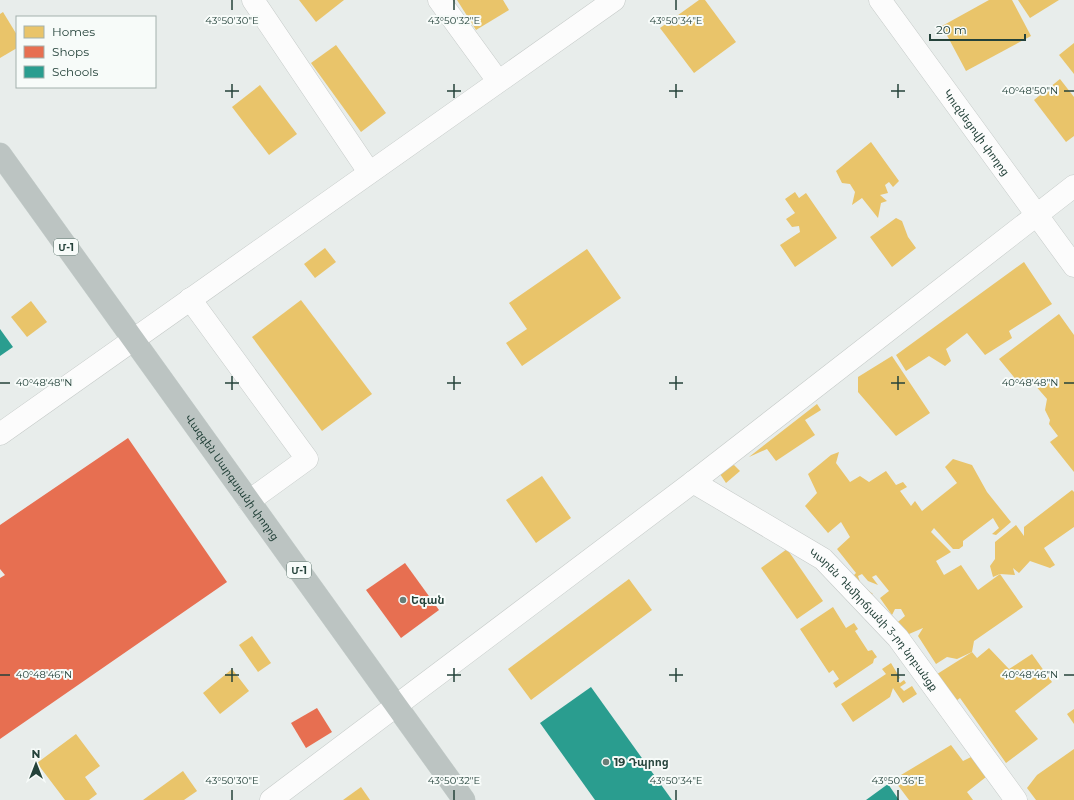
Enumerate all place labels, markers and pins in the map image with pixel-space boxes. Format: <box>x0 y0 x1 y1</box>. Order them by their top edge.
place label: Եգան <box>411 593 444 607</box>
marker: Եգան <box>398 595 408 605</box>
place label: 19 Դպրոց <box>614 755 669 769</box>
marker: 19 Դպրոց <box>601 757 611 767</box>

